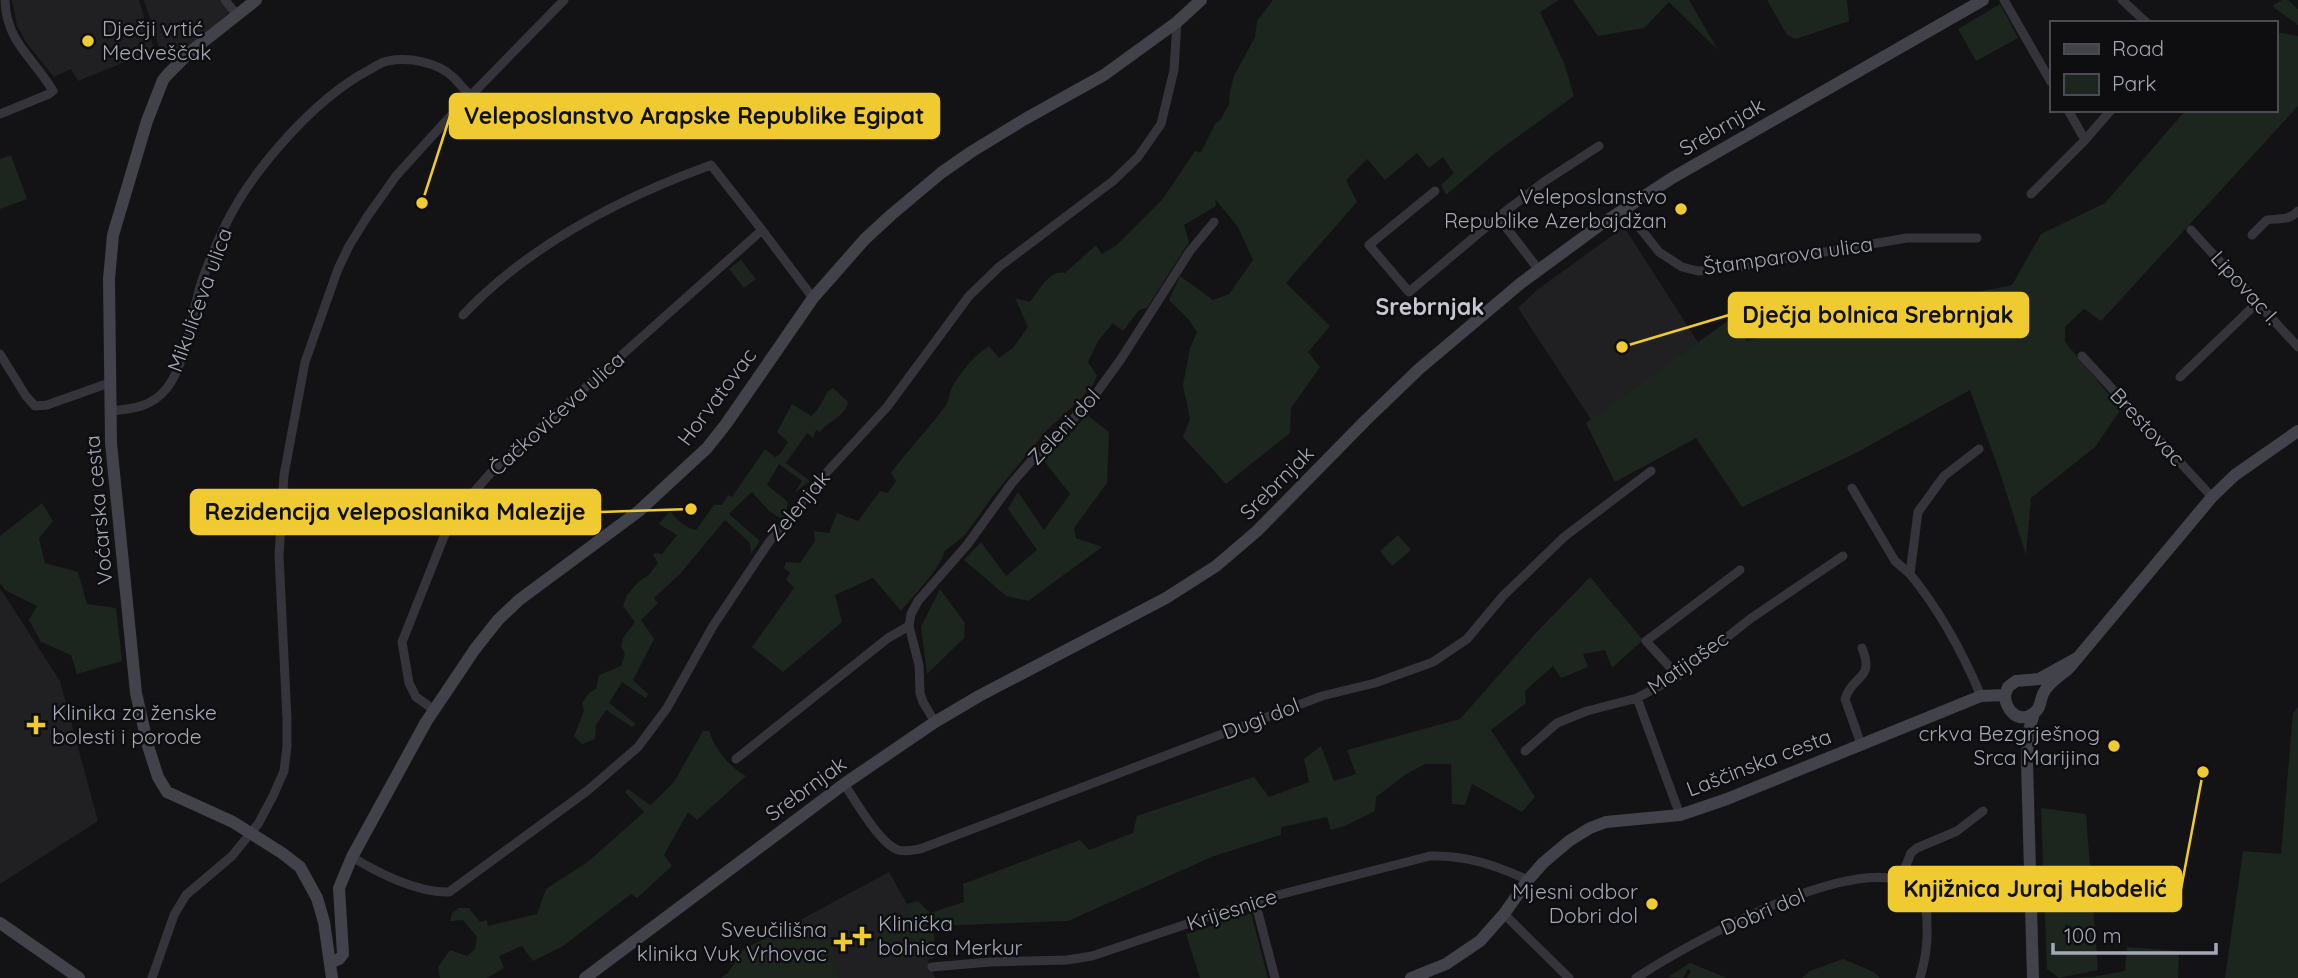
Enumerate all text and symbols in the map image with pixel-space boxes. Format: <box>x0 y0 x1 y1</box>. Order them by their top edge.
place label: Dječji vrtić Medveščak <box>102 15 212 65</box>
legend <box>2050 21 2277 112</box>
marker: Dječji vrtić Medveščak <box>80 33 96 49</box>
text: Road <box>2112 35 2164 61</box>
text: Park <box>2112 70 2156 96</box>
street label: Srebrnjak <box>1674 91 1769 161</box>
callout: Veleposlanstvo Arapske Republike Egipat <box>450 94 939 138</box>
text: Veleposlanstvo Arapske Republike Egipat <box>464 101 924 130</box>
place label: Veleposlanstvo Republike Azerbajdžan <box>1444 183 1667 233</box>
marker: Veleposlanstvo Republike Azerbajdžan <box>1673 201 1689 217</box>
street label: Mikulićeva ulica <box>161 224 237 375</box>
street label: Štamparova ulica <box>1701 230 1874 280</box>
street label: Lipovac I. <box>2206 245 2286 330</box>
district label: Srebrnjak <box>1376 292 1484 321</box>
callout: Dječja bolnica Srebrnjak <box>1729 293 2028 337</box>
text: Dječja bolnica Srebrnjak <box>1742 300 2014 329</box>
street label: Horvatovac <box>671 343 761 450</box>
street label: Čačkovićeva ulica <box>483 346 629 481</box>
street label: Brestovac <box>2105 382 2190 471</box>
street label: Zeleni dol <box>1022 383 1105 470</box>
street label: Voćarska cesta <box>79 434 117 586</box>
street label: Srebrnjak <box>1234 440 1319 525</box>
street label: Zelenjak <box>761 465 835 546</box>
callout: Rezidencija veleposlanika Malezije <box>191 490 600 534</box>
text: Rezidencija veleposlanika Malezije <box>205 497 585 526</box>
street label: Matijašec <box>1642 625 1733 699</box>
street label: Dugi dol <box>1218 692 1303 745</box>
place label: Klinika za ženske bolesti i porode <box>52 699 217 749</box>
marker: Klinika za ženske bolesti i porode <box>26 715 46 735</box>
place label: crkva Bezgrješnog Srca Marijina <box>1918 720 2100 770</box>
street label: Laščinska cesta <box>1682 722 1835 802</box>
marker: crkva Bezgrješnog Srca Marijina <box>2106 738 2122 754</box>
street label: Srebrnjak <box>760 750 851 826</box>
callout: Knjižnica Juraj Habdelić <box>1889 867 2181 911</box>
text: Knjižnica Juraj Habdelić <box>1903 874 2167 903</box>
place label: Mjesni odbor Dobri dol <box>1512 878 1638 928</box>
street label: Krijesnice <box>1183 882 1280 936</box>
street label: Dobri dol <box>1716 882 1809 940</box>
marker: Mjesni odbor Dobri dol <box>1644 896 1660 912</box>
place label: Klinička bolnica Merkur <box>878 910 1023 960</box>
scale bar <box>2053 912 2216 956</box>
place label: Sveučilišna klinika Vuk Vrhovac <box>637 916 827 966</box>
text: 100 m <box>2064 922 2122 948</box>
marker: Klinička bolnica Merkur <box>852 926 872 946</box>
marker: Sveučilišna klinika Vuk Vrhovac <box>833 932 853 952</box>

